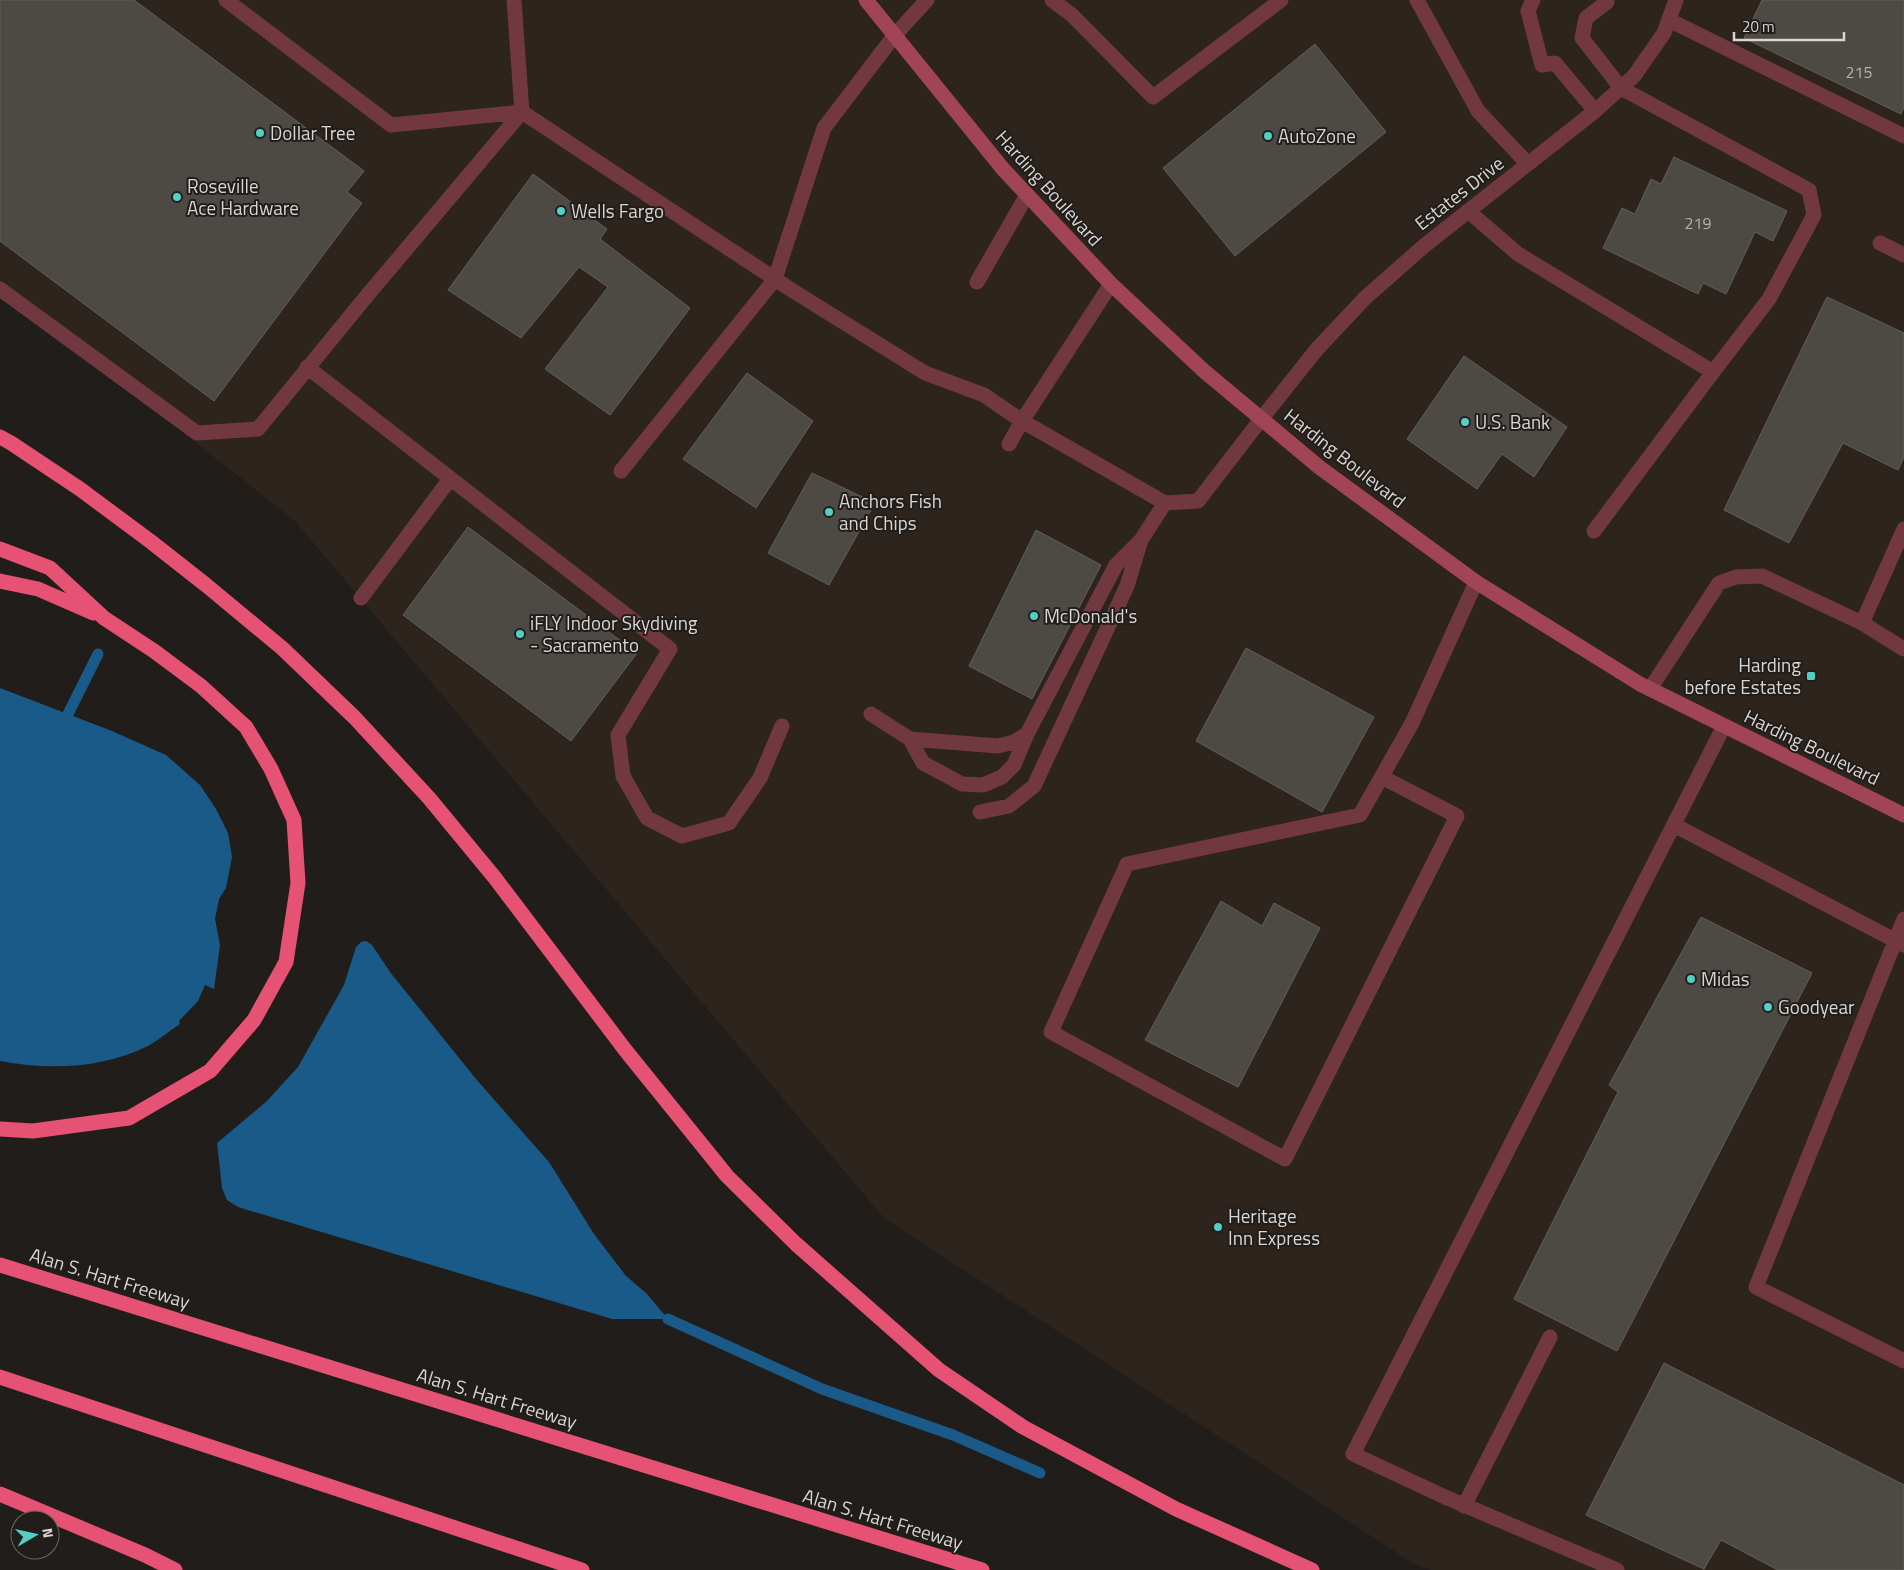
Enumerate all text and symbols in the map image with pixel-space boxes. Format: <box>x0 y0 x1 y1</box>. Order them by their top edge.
scale bar <box>1734 10 1844 42</box>
text: 20 m <box>1742 15 1775 38</box>
house number: 215 <box>1846 60 1872 84</box>
place label: Dollar Tree <box>270 118 355 147</box>
place label: AutoZone <box>1278 121 1356 150</box>
street label: Harding Boulevard <box>989 123 1110 252</box>
marker: Dollar Tree <box>254 127 266 139</box>
marker: AutoZone <box>1262 130 1274 142</box>
street label: Estates Drive <box>1408 148 1510 237</box>
place label: Roseville Ace Hardware <box>187 171 299 222</box>
marker: Roseville Ace Hardware <box>171 191 183 203</box>
place label: Wells Fargo <box>571 196 664 225</box>
marker: Wells Fargo <box>555 205 567 217</box>
house number: 219 <box>1685 211 1711 235</box>
street label: Harding Boulevard <box>1278 401 1412 514</box>
place label: U.S. Bank <box>1475 407 1550 436</box>
marker: U.S. Bank <box>1459 416 1471 428</box>
place label: Anchors Fish and Chips <box>839 486 942 537</box>
marker: Anchors Fish and Chips <box>823 506 835 518</box>
place label: McDonald's <box>1044 601 1137 630</box>
place label: iFLY Indoor Skydiving - Sacramento <box>530 608 698 659</box>
marker: McDonald's <box>1028 610 1040 622</box>
marker: iFLY Indoor Skydiving - Sacramento <box>514 628 526 640</box>
place label: Harding before Estates <box>1684 650 1801 701</box>
marker: Harding before Estates <box>1805 670 1817 682</box>
street label: Harding Boulevard <box>1740 701 1885 792</box>
place label: Midas <box>1701 964 1750 993</box>
marker: Midas <box>1685 973 1697 985</box>
place label: Goodyear <box>1778 992 1855 1021</box>
marker: Goodyear <box>1762 1001 1774 1013</box>
place label: Heritage Inn Express <box>1228 1201 1320 1252</box>
marker: Heritage Inn Express <box>1212 1221 1224 1233</box>
street label: Alan S. Hart Freeway <box>27 1239 194 1316</box>
street label: Alan S. Hart Freeway <box>414 1359 581 1436</box>
street label: Alan S. Hart Freeway <box>800 1480 967 1557</box>
north arrow <box>10 1510 60 1560</box>
text: N <box>37 1526 59 1539</box>

